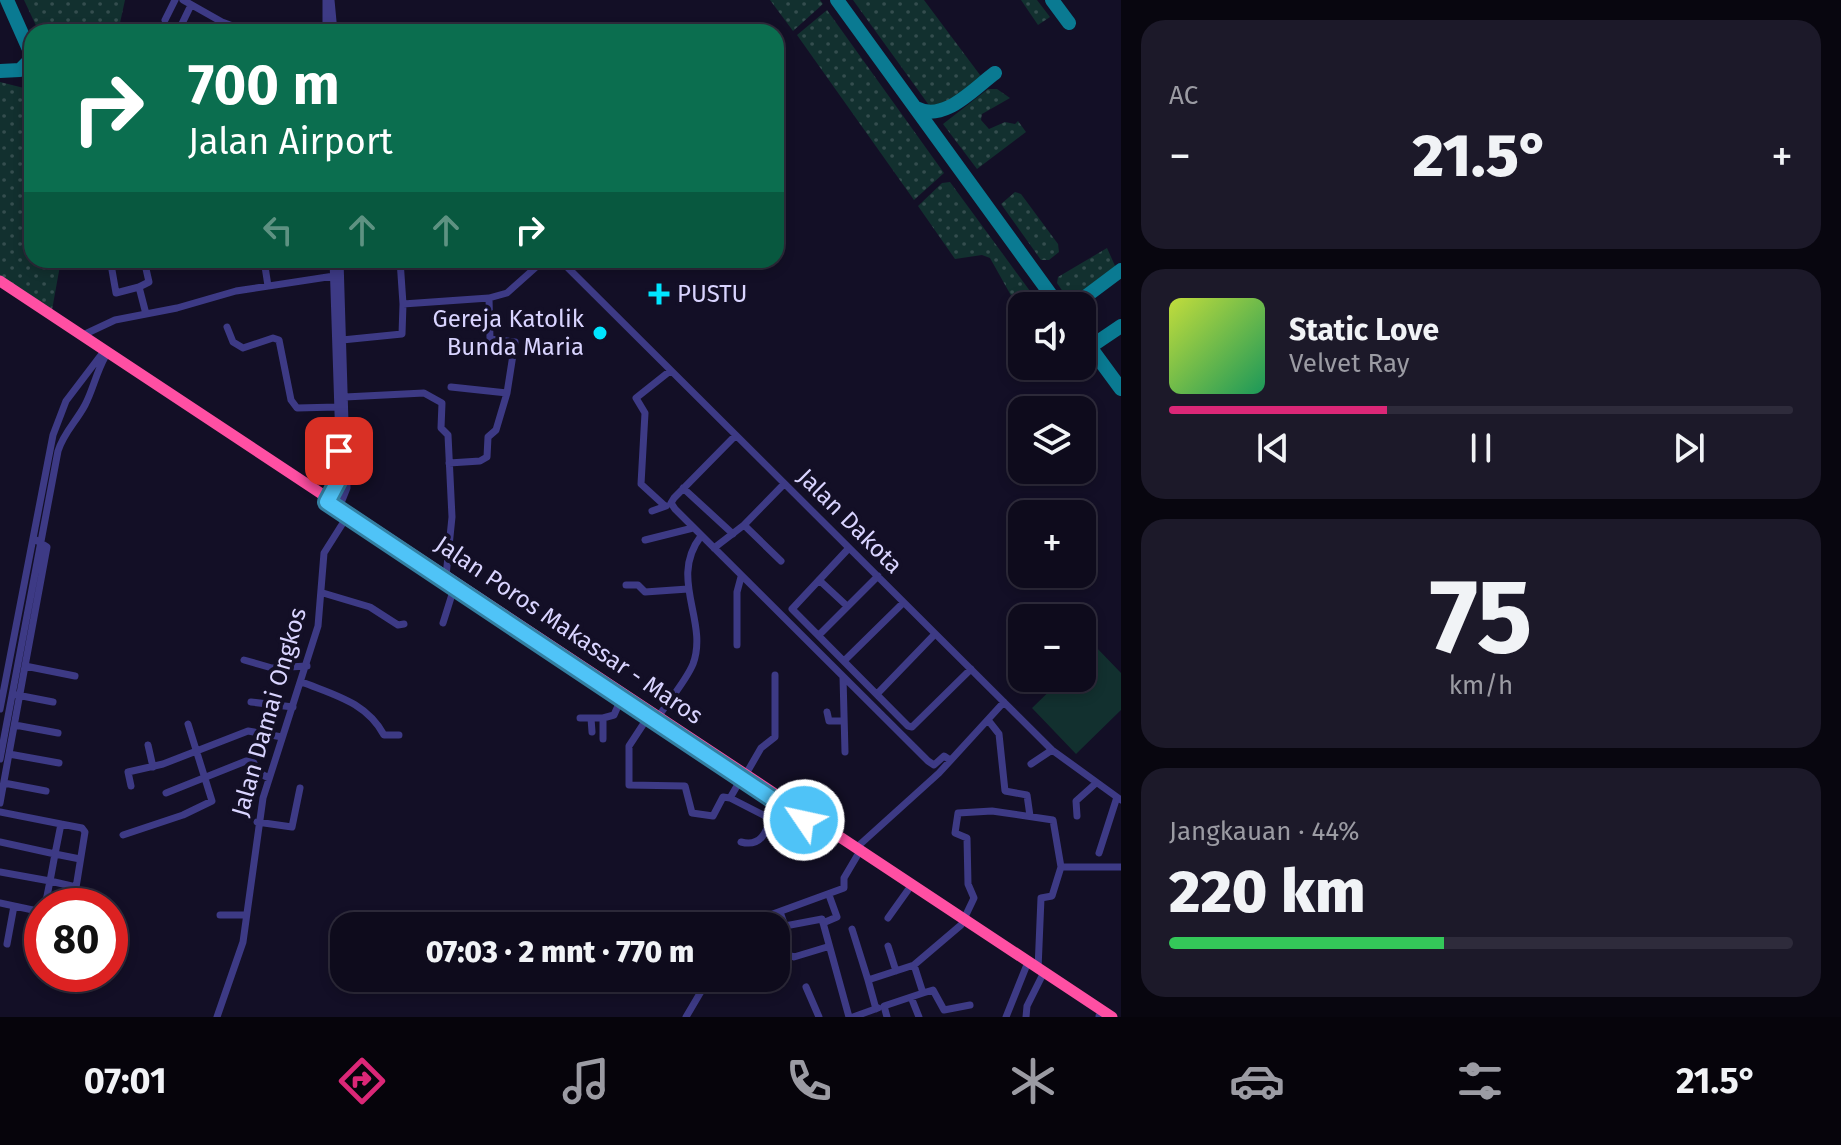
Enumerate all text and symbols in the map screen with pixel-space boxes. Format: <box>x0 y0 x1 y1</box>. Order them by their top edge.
text: 700 m <box>188 52 340 119</box>
icon: right <box>56 56 160 160</box>
text: AC <box>1169 80 1198 111</box>
text: Jalan Airport <box>188 120 393 164</box>
text: 21.5° <box>1413 120 1549 192</box>
text: − <box>1169 130 1191 183</box>
text: + <box>1771 130 1793 183</box>
icon: left <box>256 208 300 252</box>
icon: ahead <box>340 208 384 252</box>
icon: ahead <box>424 208 468 252</box>
icon: right <box>508 208 552 252</box>
place label: PUSTU <box>677 280 748 308</box>
marker: PUSTU <box>648 283 670 305</box>
map controls <box>1008 292 1096 692</box>
button: sound <box>1008 292 1096 380</box>
place label: Gereja Katolik Bunda Maria <box>433 305 585 361</box>
text: Static Love <box>1289 312 1439 348</box>
marker: Gereja Katolik Bunda Maria <box>591 324 609 342</box>
text: Velvet Ray <box>1289 348 1409 379</box>
button: layers <box>1008 396 1096 484</box>
pin <box>305 417 373 485</box>
icon: previous <box>1251 426 1295 470</box>
icon: pause <box>1459 426 1503 470</box>
icon: next <box>1667 426 1711 470</box>
icon: arrive <box>317 429 361 473</box>
street label: Jalan Dakota <box>792 463 908 579</box>
button: + <box>1008 500 1096 588</box>
street label: Jalan Poros Makassar - Maros <box>430 530 708 730</box>
text: 75 <box>1429 555 1533 680</box>
street label: Jalan Damai Ongkos <box>226 604 312 820</box>
button: − <box>1008 604 1096 692</box>
text: km/h <box>1449 670 1513 701</box>
position arrow <box>762 778 846 862</box>
text: Jangkauan · 44% <box>1169 816 1360 847</box>
text: 220 km <box>1169 856 1365 928</box>
speed limit sign: 80 <box>24 888 128 992</box>
text: 07:03 · 2 mnt · 770 m <box>426 934 694 970</box>
icon: directions <box>334 1053 390 1109</box>
icon: music <box>558 1053 614 1109</box>
icon: phone <box>781 1053 837 1109</box>
icon: climate <box>1005 1053 1061 1109</box>
icon: car <box>1229 1053 1285 1109</box>
icon: filters <box>1452 1053 1508 1109</box>
text: 07:01 <box>84 1059 167 1103</box>
text: 21.5° <box>1676 1059 1757 1103</box>

